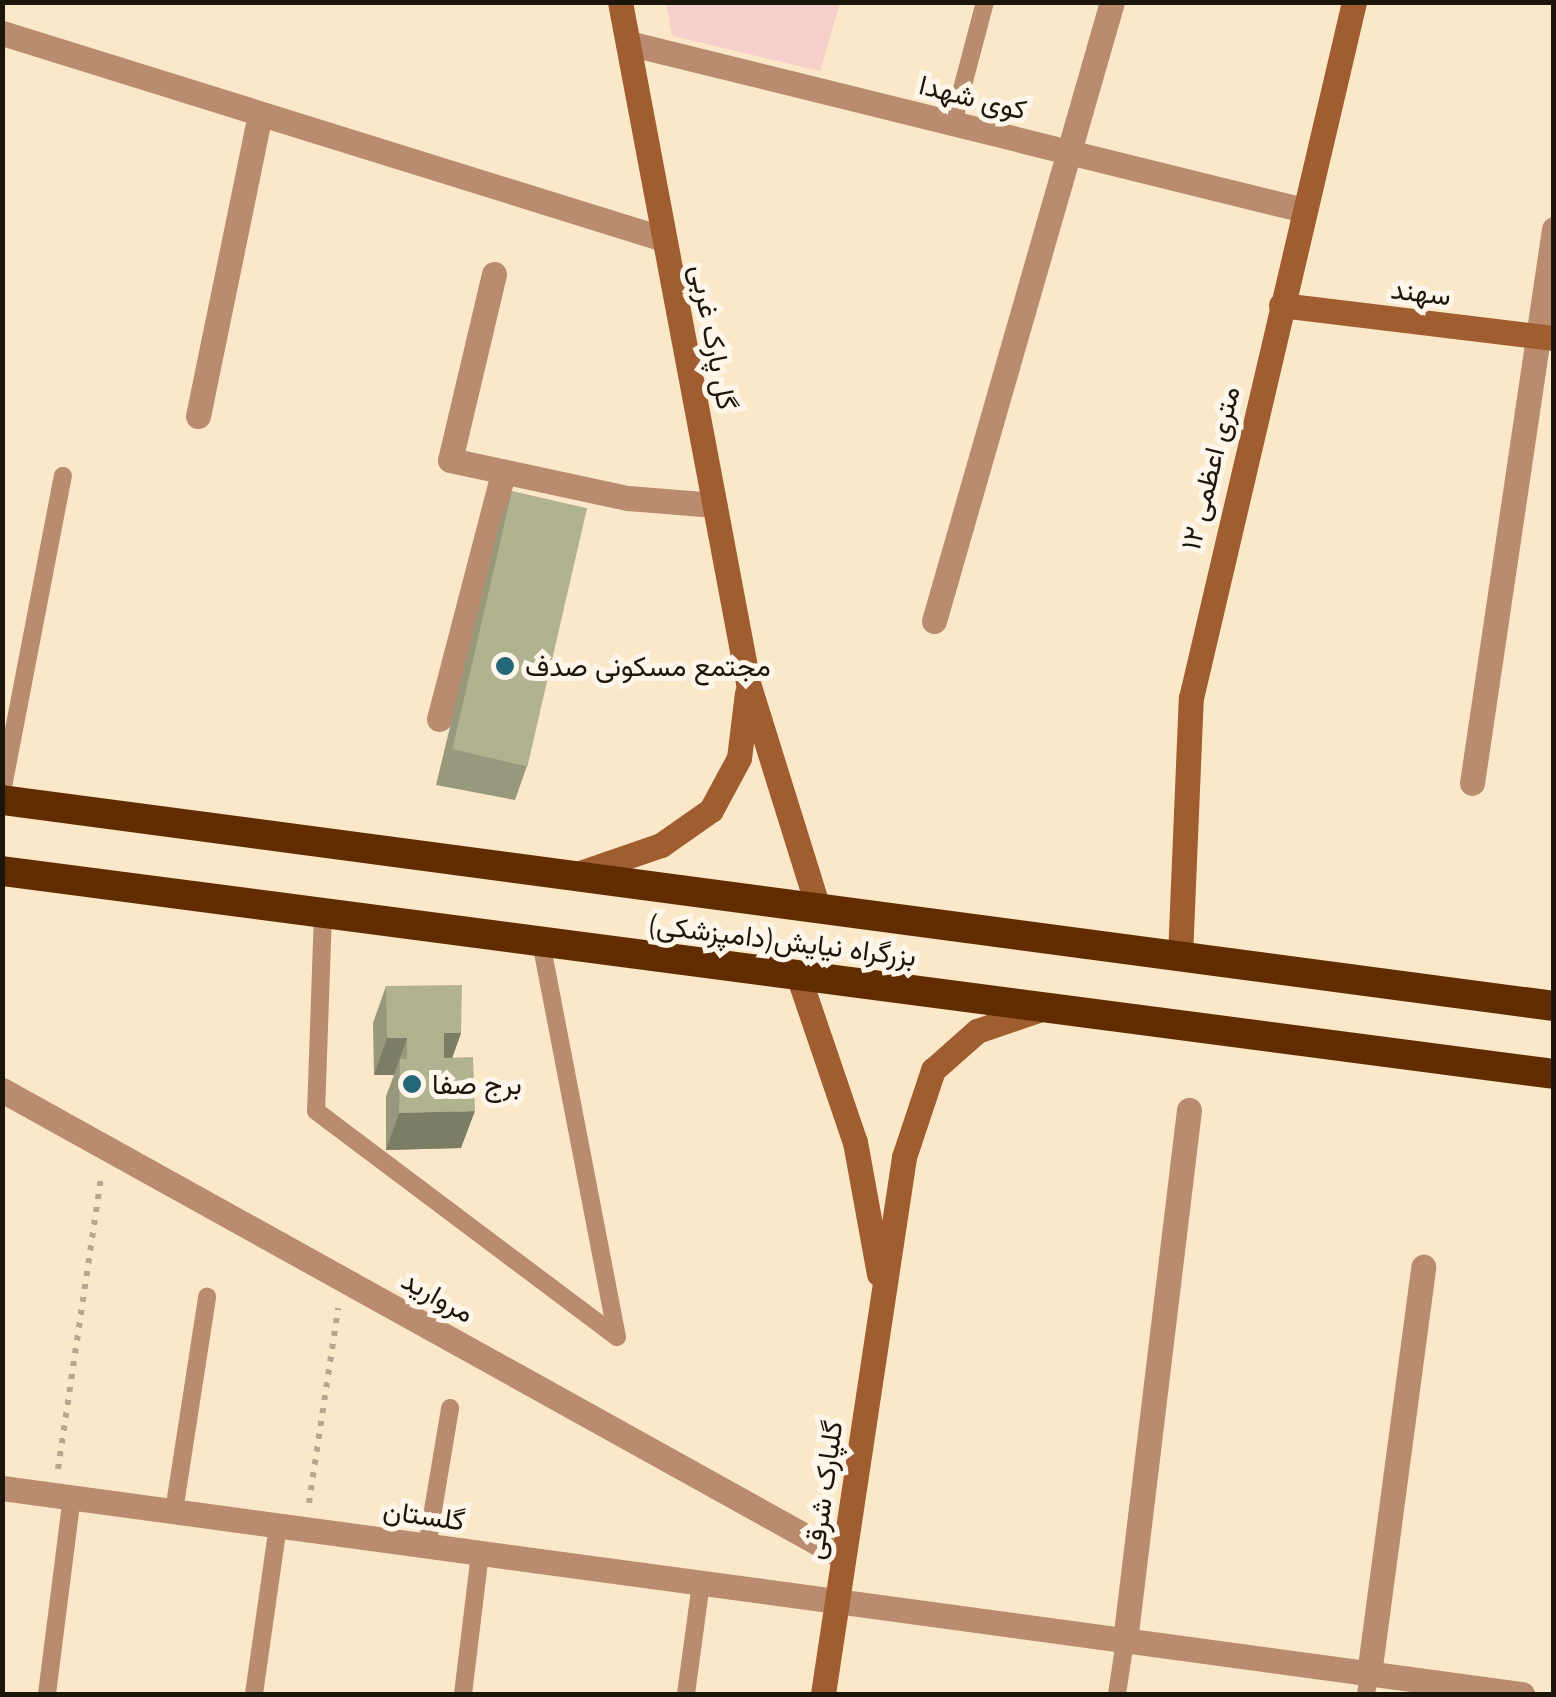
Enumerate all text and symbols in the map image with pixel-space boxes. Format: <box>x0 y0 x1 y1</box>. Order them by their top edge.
street label: کوی شهدا <box>916 67 1030 127</box>
street label: گل پارک غربی <box>683 262 745 412</box>
street label: سهند <box>1389 272 1453 312</box>
street label: ۱۲ متری اعظمی <box>1173 383 1247 553</box>
place label: مجتمع مسکونی صدف <box>525 649 771 683</box>
marker: مجتمع مسکونی صدف <box>494 655 516 677</box>
street label: بزرگراه نیایش(دامپزشکی) <box>646 907 918 973</box>
place label: برج صفا <box>432 1067 522 1101</box>
marker: برج صفا <box>401 1073 423 1095</box>
street label: مروارید <box>396 1263 480 1329</box>
street label: گلپارک شرقی <box>797 1419 849 1561</box>
street label: گلستان <box>381 1493 467 1537</box>

